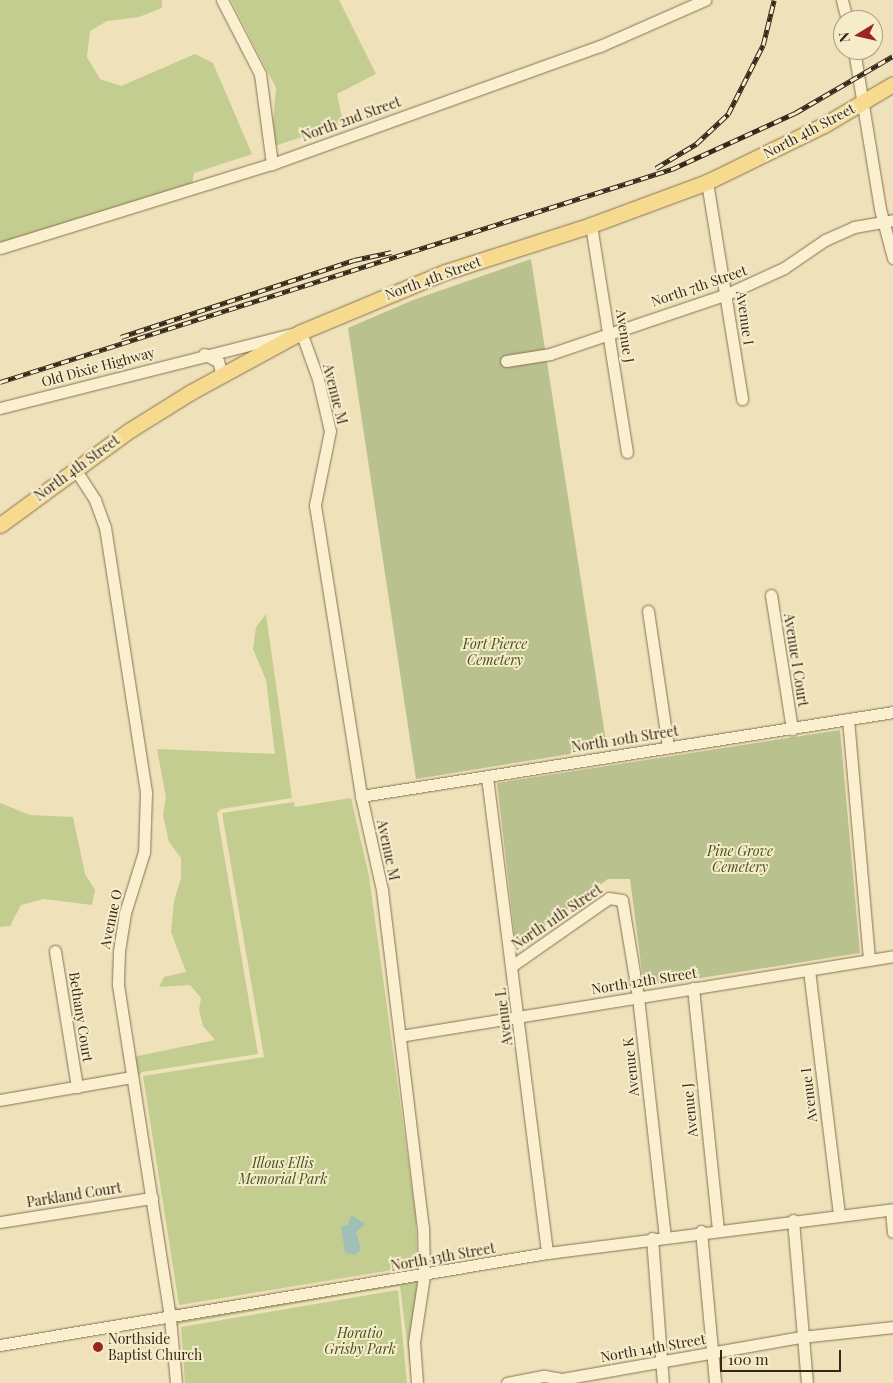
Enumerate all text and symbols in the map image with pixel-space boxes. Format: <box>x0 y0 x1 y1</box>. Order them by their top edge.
north arrow <box>833 10 883 60</box>
text: N <box>834 31 854 44</box>
street label: North 2nd Street <box>299 93 403 145</box>
street label: North 4th Street <box>760 100 858 162</box>
street label: North 4th Street <box>382 253 484 303</box>
street label: North 7th Street <box>649 262 749 310</box>
street label: Avenue I <box>733 290 757 346</box>
street label: Avenue J <box>612 308 638 364</box>
street label: Old Dixie Highway <box>39 344 157 390</box>
street label: Avenue M <box>319 362 351 426</box>
street label: North 4th Street <box>31 431 123 505</box>
street label: Avenue I Court <box>780 612 812 708</box>
park label: Fort Pierce Cemetery <box>463 636 527 669</box>
street label: North 10th Street <box>570 722 680 756</box>
street label: Avenue M <box>373 818 403 882</box>
park label: Pine Grove Cemetery <box>707 843 773 876</box>
street label: North 11th Street <box>509 881 605 953</box>
street label: Avenue O <box>97 888 125 950</box>
street label: North 12th Street <box>590 964 698 998</box>
street label: Bethany Court <box>66 971 96 1063</box>
street label: Avenue L <box>492 987 516 1047</box>
street label: Avenue K <box>620 1037 642 1097</box>
street label: Avenue I <box>797 1067 821 1123</box>
street label: Avenue J <box>679 1082 701 1138</box>
park label: Illous Ellis Memorial Park <box>238 1155 328 1188</box>
street label: Parkland Court <box>25 1179 123 1211</box>
street label: North 13th Street <box>389 1240 497 1274</box>
park label: Horatio Grisby Park <box>324 1325 396 1358</box>
street label: North 14th Street <box>599 1330 707 1366</box>
place label: Northside Baptist Church <box>108 1331 203 1364</box>
scale bar <box>723 1340 844 1372</box>
marker: Northside Baptist Church <box>92 1341 104 1353</box>
text: 100 m <box>728 1349 769 1369</box>

